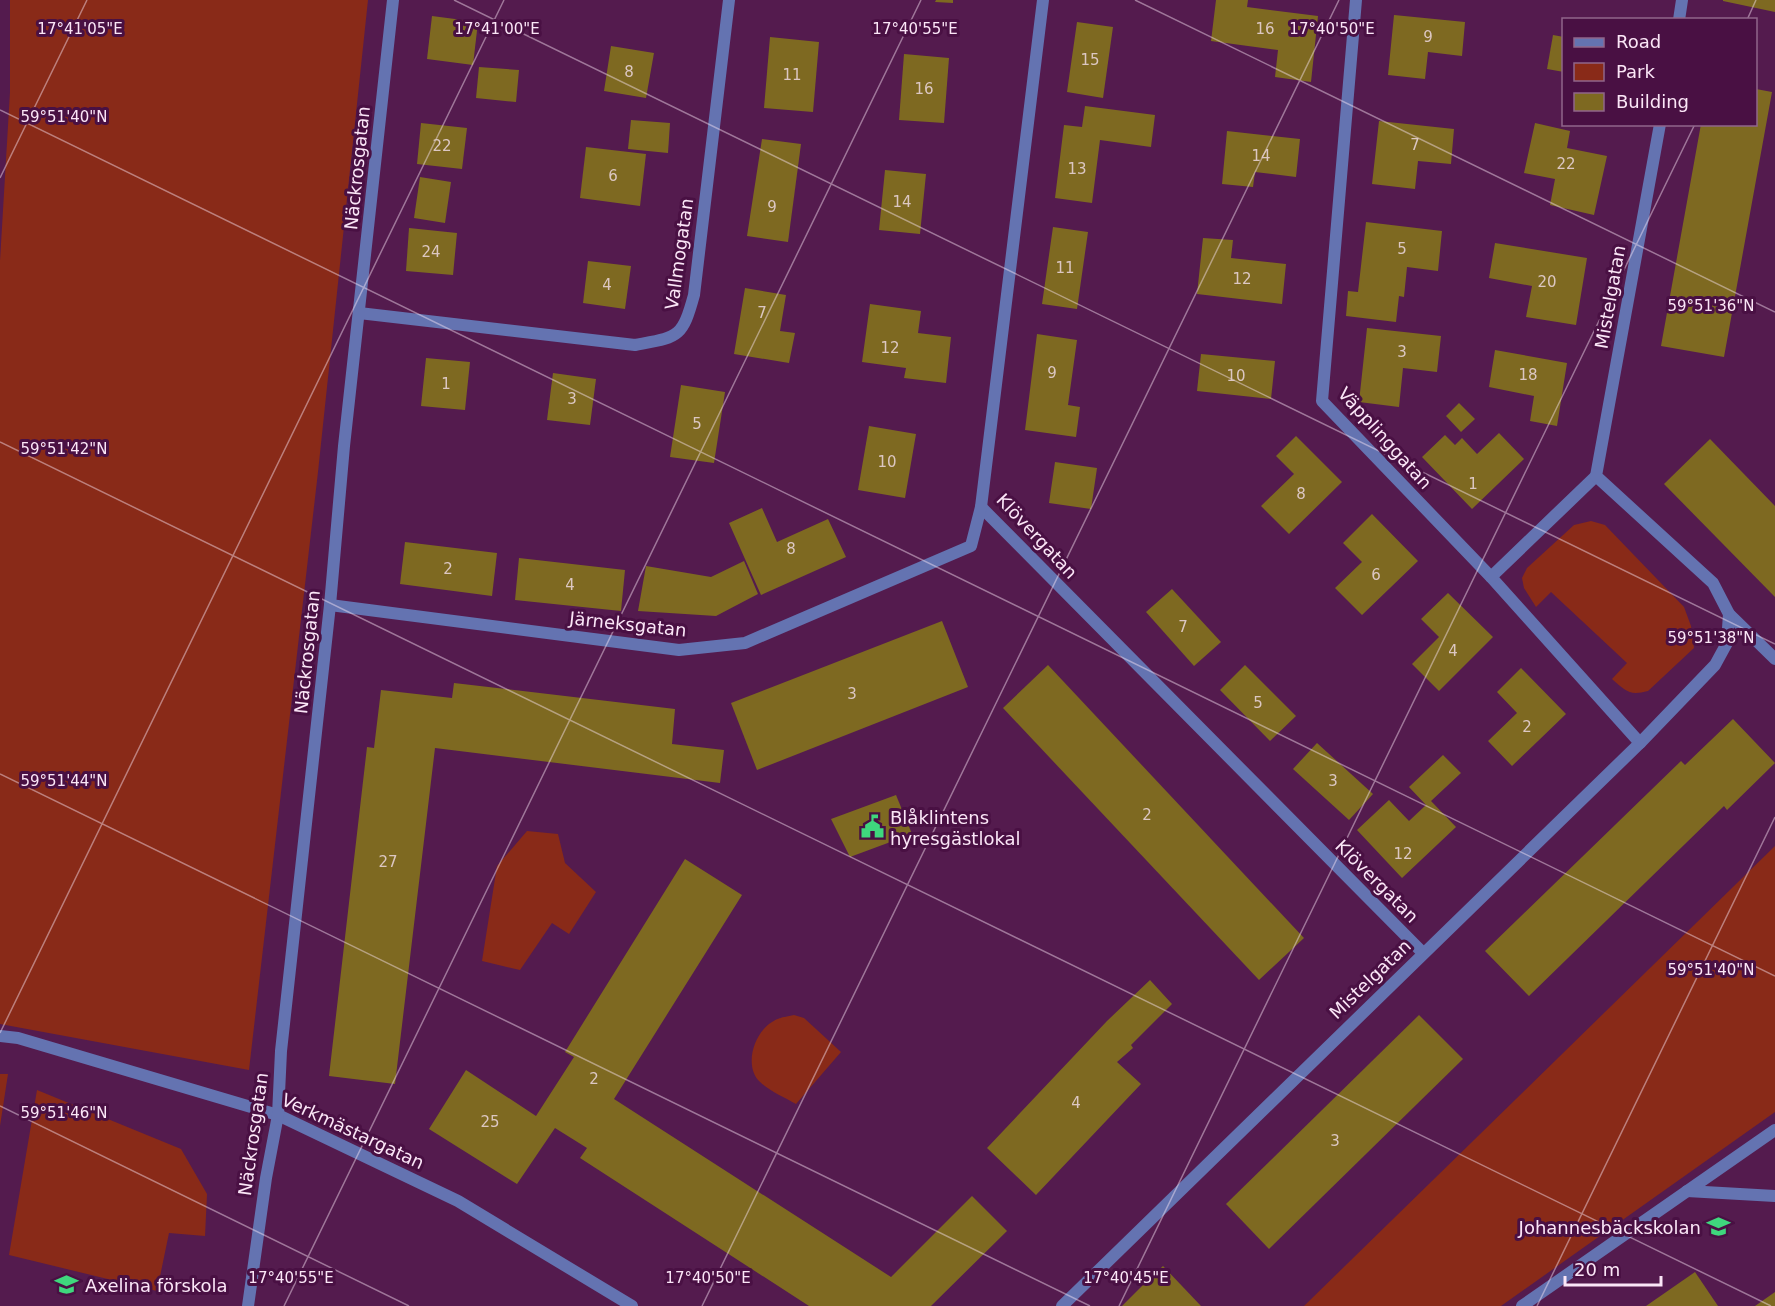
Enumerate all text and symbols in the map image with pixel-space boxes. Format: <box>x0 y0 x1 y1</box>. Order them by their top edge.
legend <box>1562 18 1757 126</box>
text: 17°41'05"E <box>37 20 123 38</box>
text: 17°41'00"E <box>454 20 540 38</box>
text: 17°40'55"E <box>872 20 958 38</box>
house number: 16 <box>1255 20 1275 38</box>
text: 17°40'50"E <box>1289 20 1375 38</box>
house number: 9 <box>1423 28 1433 46</box>
text: Road <box>1616 31 1661 52</box>
house number: 15 <box>1080 51 1100 69</box>
text: Park <box>1616 61 1655 82</box>
house number: 8 <box>624 63 634 81</box>
house number: 11 <box>782 66 802 84</box>
house number: 16 <box>914 80 934 98</box>
text: Building <box>1616 91 1689 112</box>
street label: Näckrosgatan <box>340 105 374 231</box>
text: 59°51'40"N <box>20 108 108 126</box>
house number: 7 <box>1410 136 1420 154</box>
house number: 22 <box>432 137 452 155</box>
house number: 14 <box>1251 147 1271 165</box>
house number: 22 <box>1556 155 1576 173</box>
house number: 13 <box>1067 160 1087 178</box>
house number: 6 <box>608 167 618 185</box>
house number: 14 <box>892 193 912 211</box>
street label: Vallmogatan <box>661 197 697 311</box>
house number: 9 <box>767 198 777 216</box>
house number: 5 <box>1397 240 1407 258</box>
house number: 24 <box>421 243 441 261</box>
street label: Mistelgatan <box>1591 243 1629 351</box>
house number: 11 <box>1055 259 1075 277</box>
house number: 12 <box>1232 270 1252 288</box>
house number: 20 <box>1537 273 1557 291</box>
house number: 4 <box>602 276 612 294</box>
text: 59°51'36"N <box>1667 297 1755 315</box>
house number: 7 <box>757 304 767 322</box>
house number: 12 <box>880 339 900 357</box>
house number: 3 <box>1397 343 1407 361</box>
house number: 9 <box>1047 364 1057 382</box>
house number: 18 <box>1518 366 1538 384</box>
house number: 10 <box>1226 367 1246 385</box>
house number: 1 <box>441 375 451 393</box>
street label: Väpplinggatan <box>1334 383 1436 493</box>
house number: 3 <box>567 390 577 408</box>
house number: 5 <box>692 415 702 433</box>
text: 59°51'42"N <box>20 440 108 458</box>
house number: 10 <box>877 453 897 471</box>
house number: 1 <box>1468 475 1478 493</box>
house number: 8 <box>1296 485 1306 503</box>
street label: Klövergatan <box>992 489 1082 583</box>
house number: 8 <box>786 540 796 558</box>
house number: 2 <box>443 560 453 578</box>
house number: 6 <box>1371 566 1381 584</box>
house number: 4 <box>565 576 575 594</box>
street label: Näckrosgatan <box>290 589 324 715</box>
street label: Järneksgatan <box>567 607 688 641</box>
house number: 7 <box>1178 618 1188 636</box>
text: 59°51'38"N <box>1667 629 1755 647</box>
house number: 4 <box>1448 642 1458 660</box>
house number: 3 <box>847 685 857 703</box>
house number: 5 <box>1253 694 1263 712</box>
house number: 2 <box>1522 718 1532 736</box>
text: 59°51'44"N <box>20 772 108 790</box>
house number: 3 <box>1328 772 1338 790</box>
house number: 2 <box>1142 806 1152 824</box>
place label: Blåklintens hyresgästlokal <box>890 807 1021 849</box>
public building icon: Blåklintens hyresgästlokal <box>859 814 885 840</box>
street label: Klövergatan <box>1331 835 1423 927</box>
house number: 12 <box>1393 845 1413 863</box>
house number: 27 <box>378 853 398 871</box>
street label: Mistelgatan <box>1325 935 1415 1023</box>
text: 59°51'40"N <box>1667 961 1755 979</box>
house number: 2 <box>589 1070 599 1088</box>
street label: Näckrosgatan <box>234 1071 272 1197</box>
street label: Verkmästargatan <box>278 1089 428 1173</box>
house number: 4 <box>1071 1094 1081 1112</box>
text: 59°51'46"N <box>20 1104 108 1122</box>
house number: 25 <box>480 1113 500 1131</box>
house number: 3 <box>1330 1132 1340 1150</box>
school or university icon: Johannesbäckskolan <box>1706 1214 1732 1240</box>
place label: Johannesbäckskolan <box>1518 1217 1701 1238</box>
scale bar <box>1565 1249 1661 1287</box>
text: 20 m <box>1574 1259 1620 1280</box>
text: 17°40'55"E <box>248 1269 334 1287</box>
text: 17°40'50"E <box>665 1269 751 1287</box>
text: 17°40'45"E <box>1083 1269 1169 1287</box>
school or university icon: Axelina förskola <box>54 1272 80 1298</box>
place label: Axelina förskola <box>85 1275 228 1296</box>

